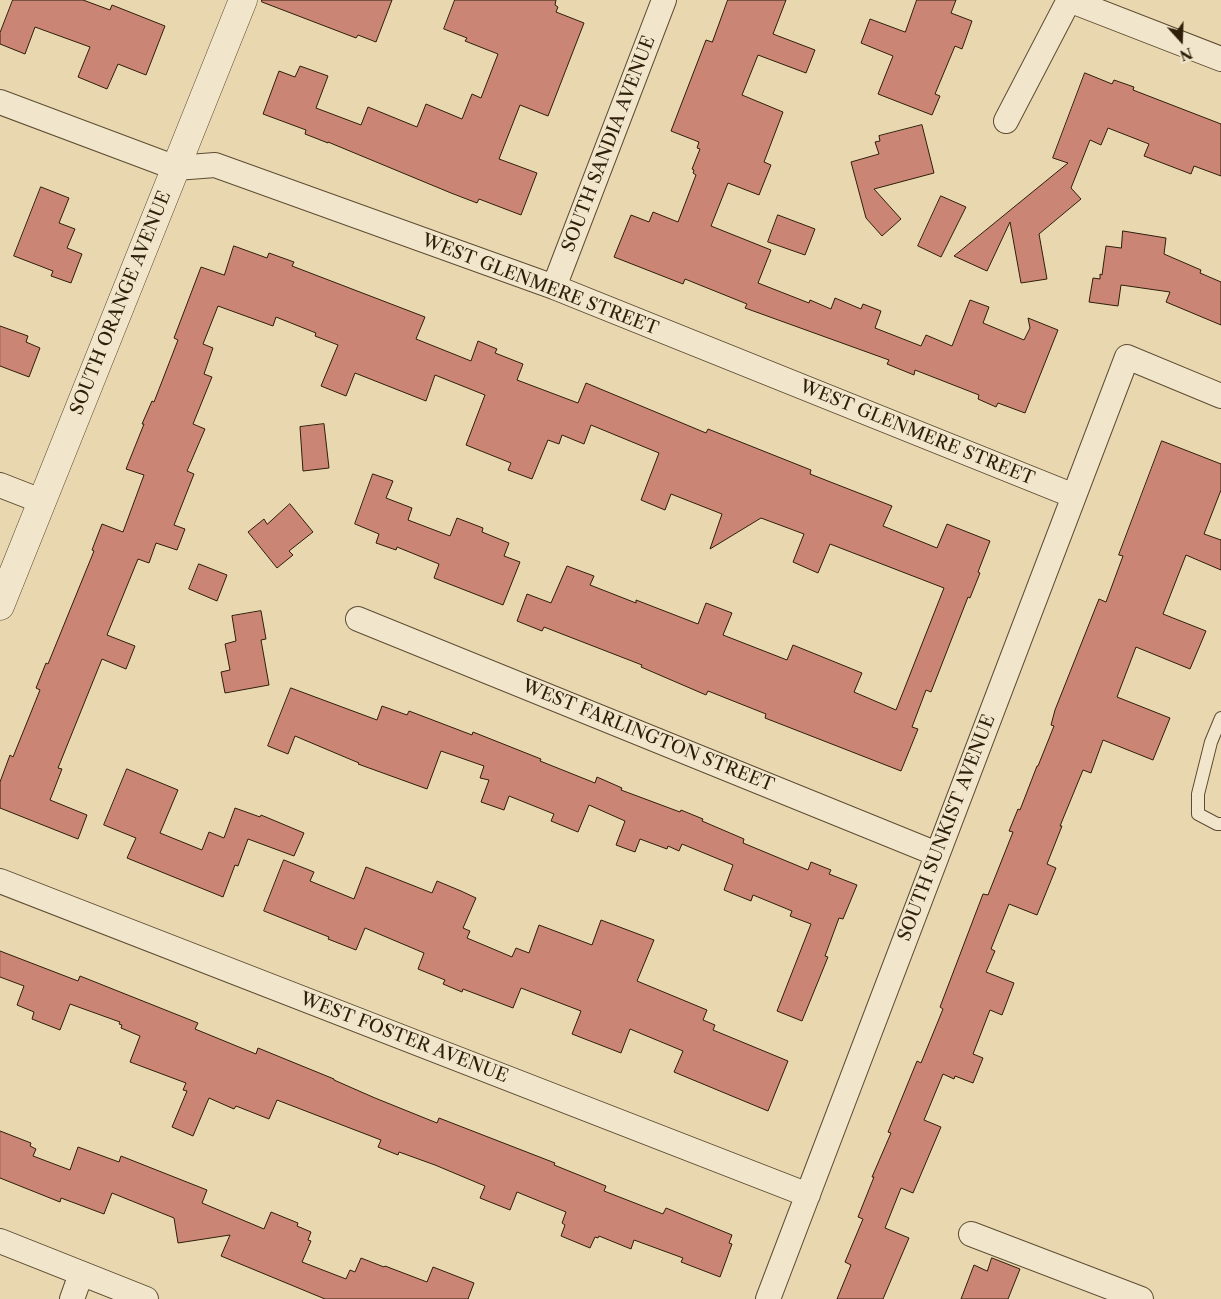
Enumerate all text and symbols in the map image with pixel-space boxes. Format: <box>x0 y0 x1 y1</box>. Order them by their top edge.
north arrow <box>1156 15 1206 65</box>
street label: SOUTH SANDIA AVENUE <box>558 33 660 255</box>
text: N <box>1177 44 1195 65</box>
street label: SOUTH ORANGE AVENUE <box>66 188 176 418</box>
street label: WEST GLENMERE STREET <box>419 230 661 340</box>
street label: WEST GLENMERE STREET <box>796 376 1038 490</box>
street label: WEST FARLINGTON STREET <box>519 675 777 797</box>
street label: SOUTH SUNKIST AVENUE <box>894 712 1000 944</box>
street label: WEST FOSTER AVENUE <box>297 988 511 1088</box>

